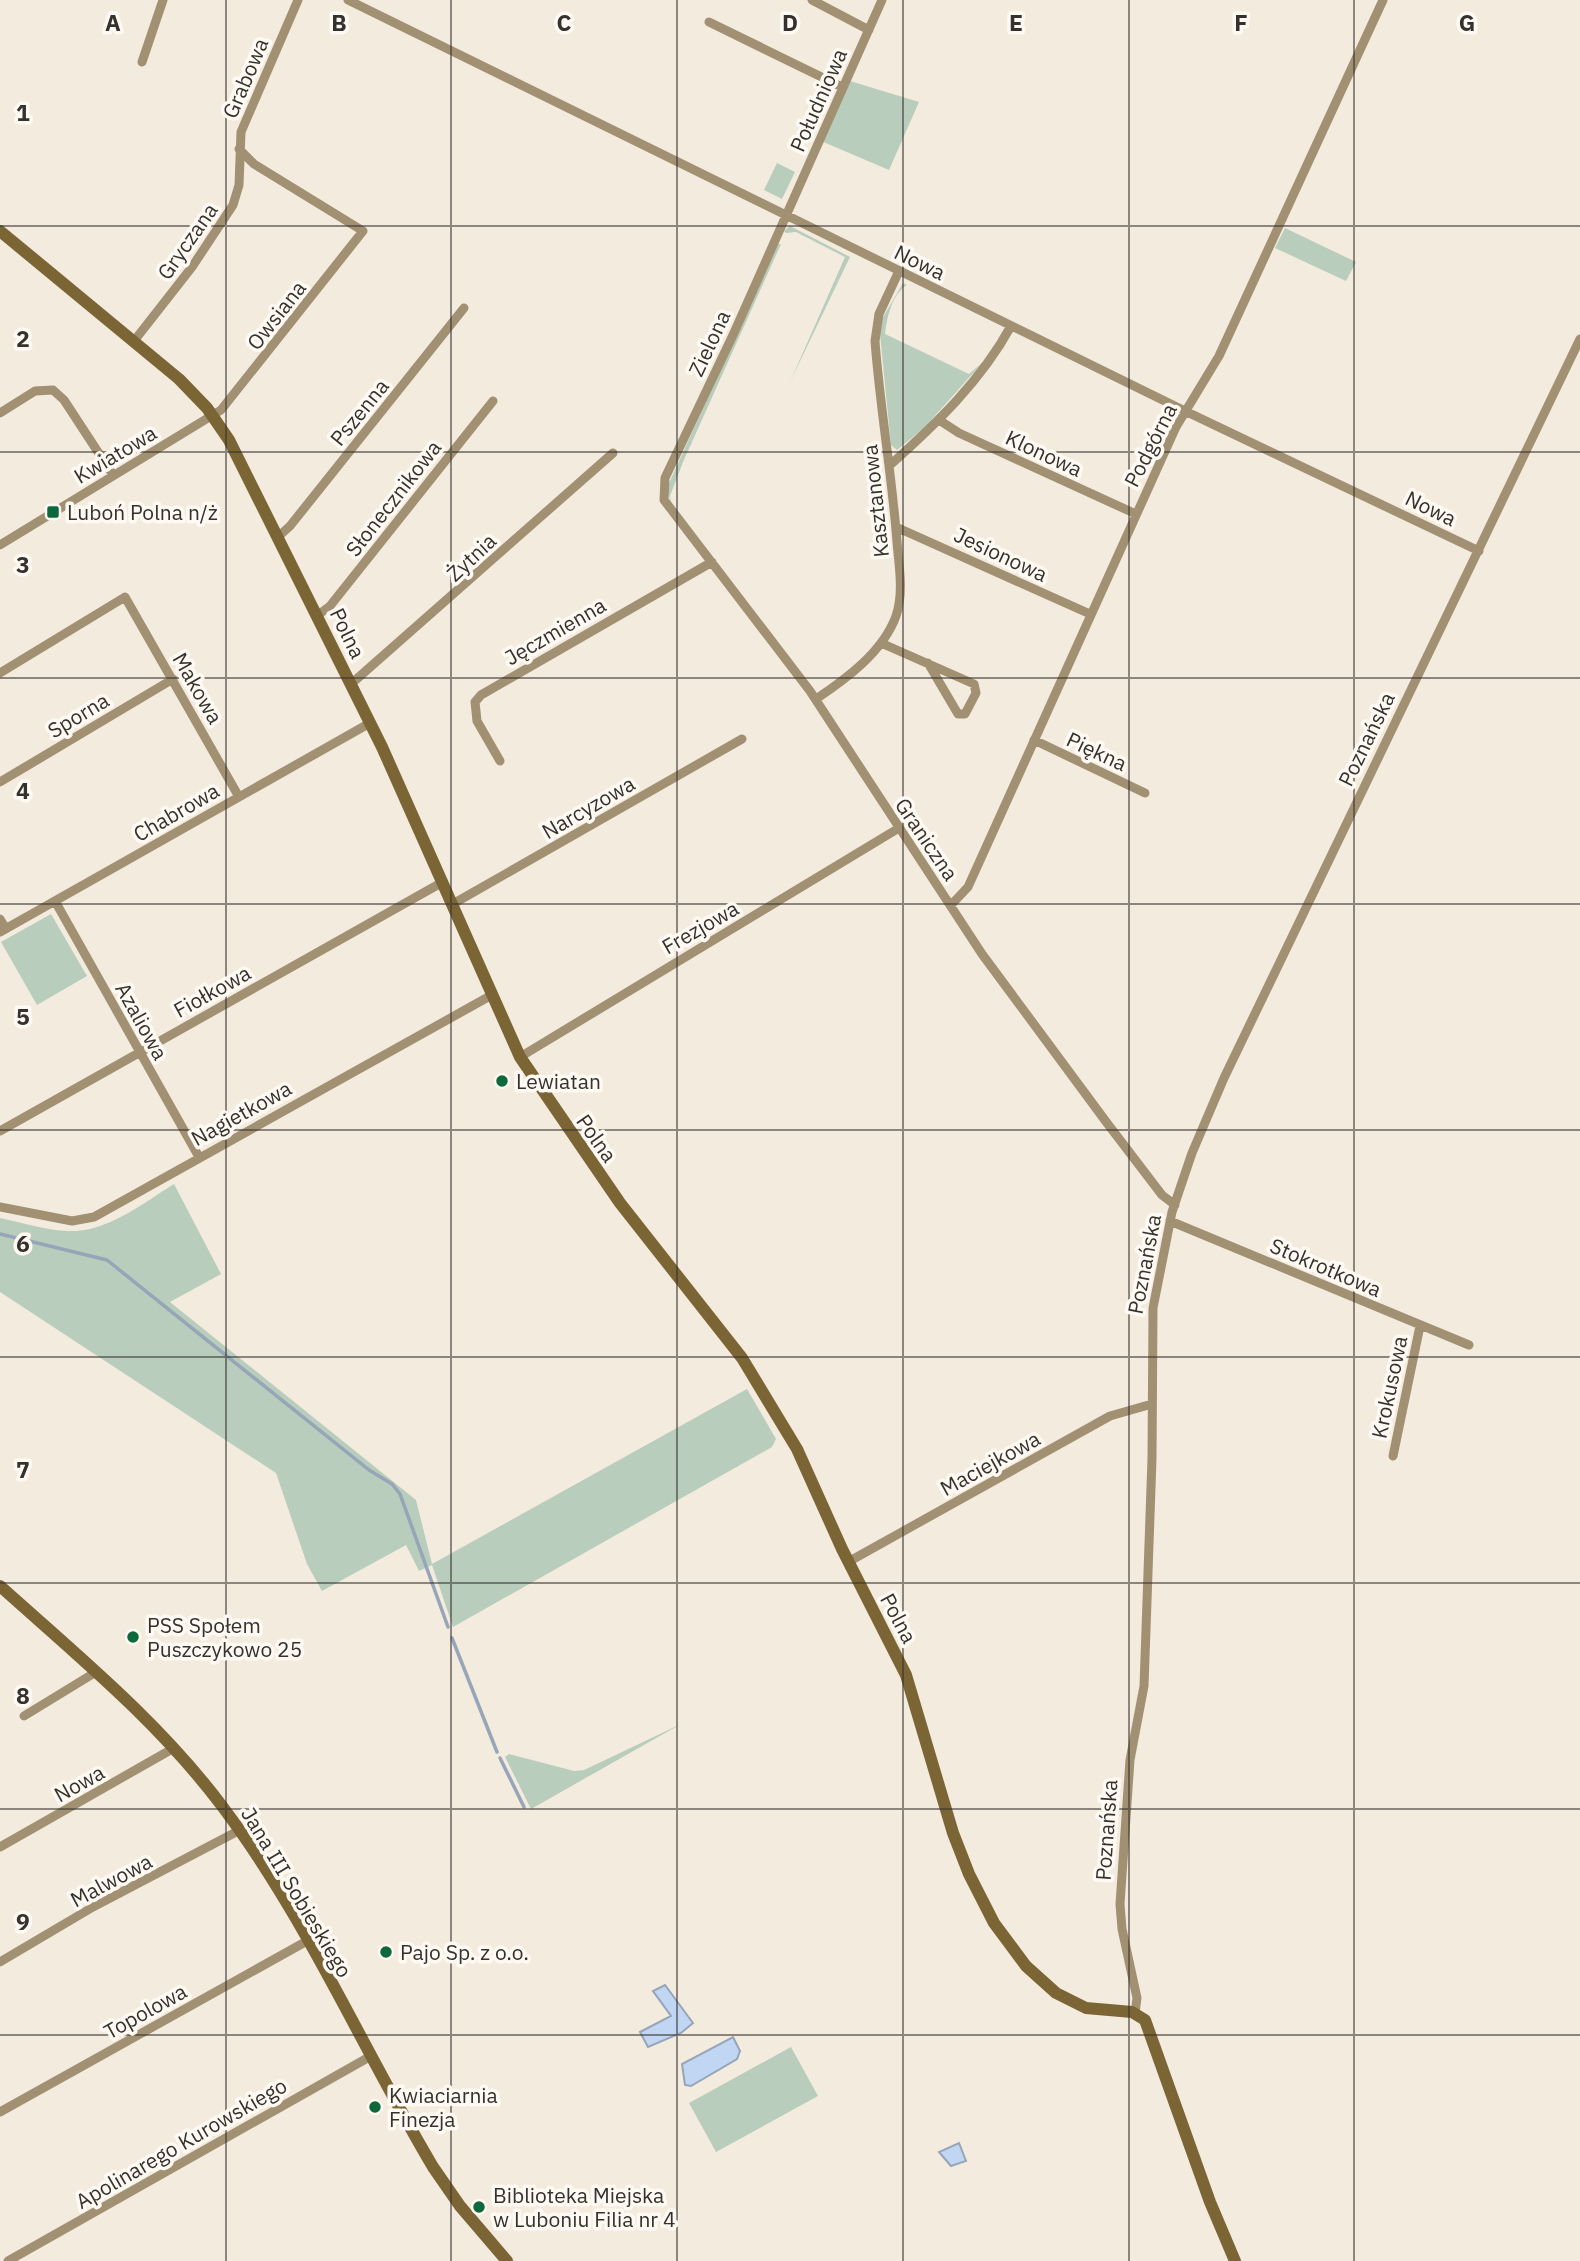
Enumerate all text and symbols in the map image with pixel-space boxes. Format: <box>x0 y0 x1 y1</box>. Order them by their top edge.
text: A <box>105 7 121 37</box>
text: B <box>331 7 347 37</box>
text: C <box>557 7 572 37</box>
text: D <box>782 7 798 37</box>
text: E <box>1009 7 1023 37</box>
text: F <box>1234 7 1248 37</box>
text: G <box>1459 7 1475 37</box>
street label: Grabowa <box>216 34 274 122</box>
street label: Południowa <box>783 44 853 156</box>
text: 1 <box>16 97 30 127</box>
street label: Gryczana <box>150 197 224 285</box>
street label: Nowa <box>890 238 950 286</box>
street label: Owsiana <box>240 275 312 355</box>
street label: Zielona <box>682 306 736 380</box>
text: 2 <box>16 323 30 353</box>
street label: Pszenna <box>323 373 395 451</box>
street label: Podgórna <box>1117 399 1183 491</box>
street label: Kwiatowa <box>68 418 162 490</box>
street label: Klonowa <box>1001 423 1087 483</box>
street label: Słonecznikowa <box>339 434 447 562</box>
street label: Kasztanowa <box>855 443 895 559</box>
street label: Nowa <box>1401 484 1461 532</box>
place label: Luboń Polna n/ż <box>67 498 218 526</box>
marker: Luboń Polna n/ż <box>45 504 61 520</box>
street label: Jesionowa <box>950 520 1052 588</box>
street label: Żytnia <box>440 527 502 587</box>
text: 3 <box>16 549 30 579</box>
street label: Jęczmienna <box>499 591 611 671</box>
street label: Polna <box>324 603 372 663</box>
street label: Makowa <box>166 647 230 729</box>
street label: Sporna <box>42 686 114 744</box>
street label: Poznańska <box>1331 687 1401 791</box>
street label: Piękna <box>1062 725 1132 777</box>
street label: Narcyzowa <box>536 769 640 845</box>
text: 4 <box>16 775 30 805</box>
street label: Chabrowa <box>128 776 224 848</box>
street label: Graniczna <box>889 792 965 886</box>
street label: Frezjowa <box>657 894 743 960</box>
street label: Fiołkowa <box>168 958 256 1024</box>
street label: Azaliowa <box>109 977 175 1065</box>
text: 5 <box>16 1001 30 1031</box>
place label: Lewiatan <box>516 1067 601 1095</box>
marker: Lewiatan <box>494 1073 510 1089</box>
street label: Nagietkowa <box>186 1074 296 1152</box>
street label: Polna <box>570 1108 624 1168</box>
street label: Poznańska <box>1121 1212 1167 1316</box>
text: 6 <box>16 1228 30 1258</box>
street label: Stokrotkowa <box>1266 1231 1386 1303</box>
street label: Krokusowa <box>1364 1333 1414 1441</box>
street label: Maciejkowa <box>935 1424 1045 1502</box>
text: 7 <box>16 1454 30 1484</box>
street label: Polna <box>874 1588 924 1648</box>
place label: PSS Społem Puszczykowo 25 <box>147 1611 302 1663</box>
marker: PSS Społem Puszczykowo 25 <box>125 1629 141 1645</box>
text: 8 <box>16 1680 30 1710</box>
street label: Nowa <box>49 1758 109 1808</box>
street label: Poznańska <box>1089 1779 1123 1881</box>
street label: Jana III Sobieskiego <box>235 1802 359 1982</box>
street label: Malwowa <box>65 1847 157 1913</box>
text: 9 <box>16 1906 30 1936</box>
place label: Pajo Sp. z o.o. <box>400 1938 529 1966</box>
marker: Pajo Sp. z o.o. <box>378 1944 394 1960</box>
street label: Topolowa <box>98 1977 192 2045</box>
street label: Apolinarego Kurowskiego <box>70 2071 292 2215</box>
place label: Kwiaciarnia Finezja <box>389 2081 498 2133</box>
marker: Kwiaciarnia Finezja <box>367 2099 383 2115</box>
place label: Biblioteka Miejska w Luboniu Filia nr 4 <box>493 2181 676 2233</box>
marker: Biblioteka Miejska w Luboniu Filia nr 4 <box>471 2199 487 2215</box>

